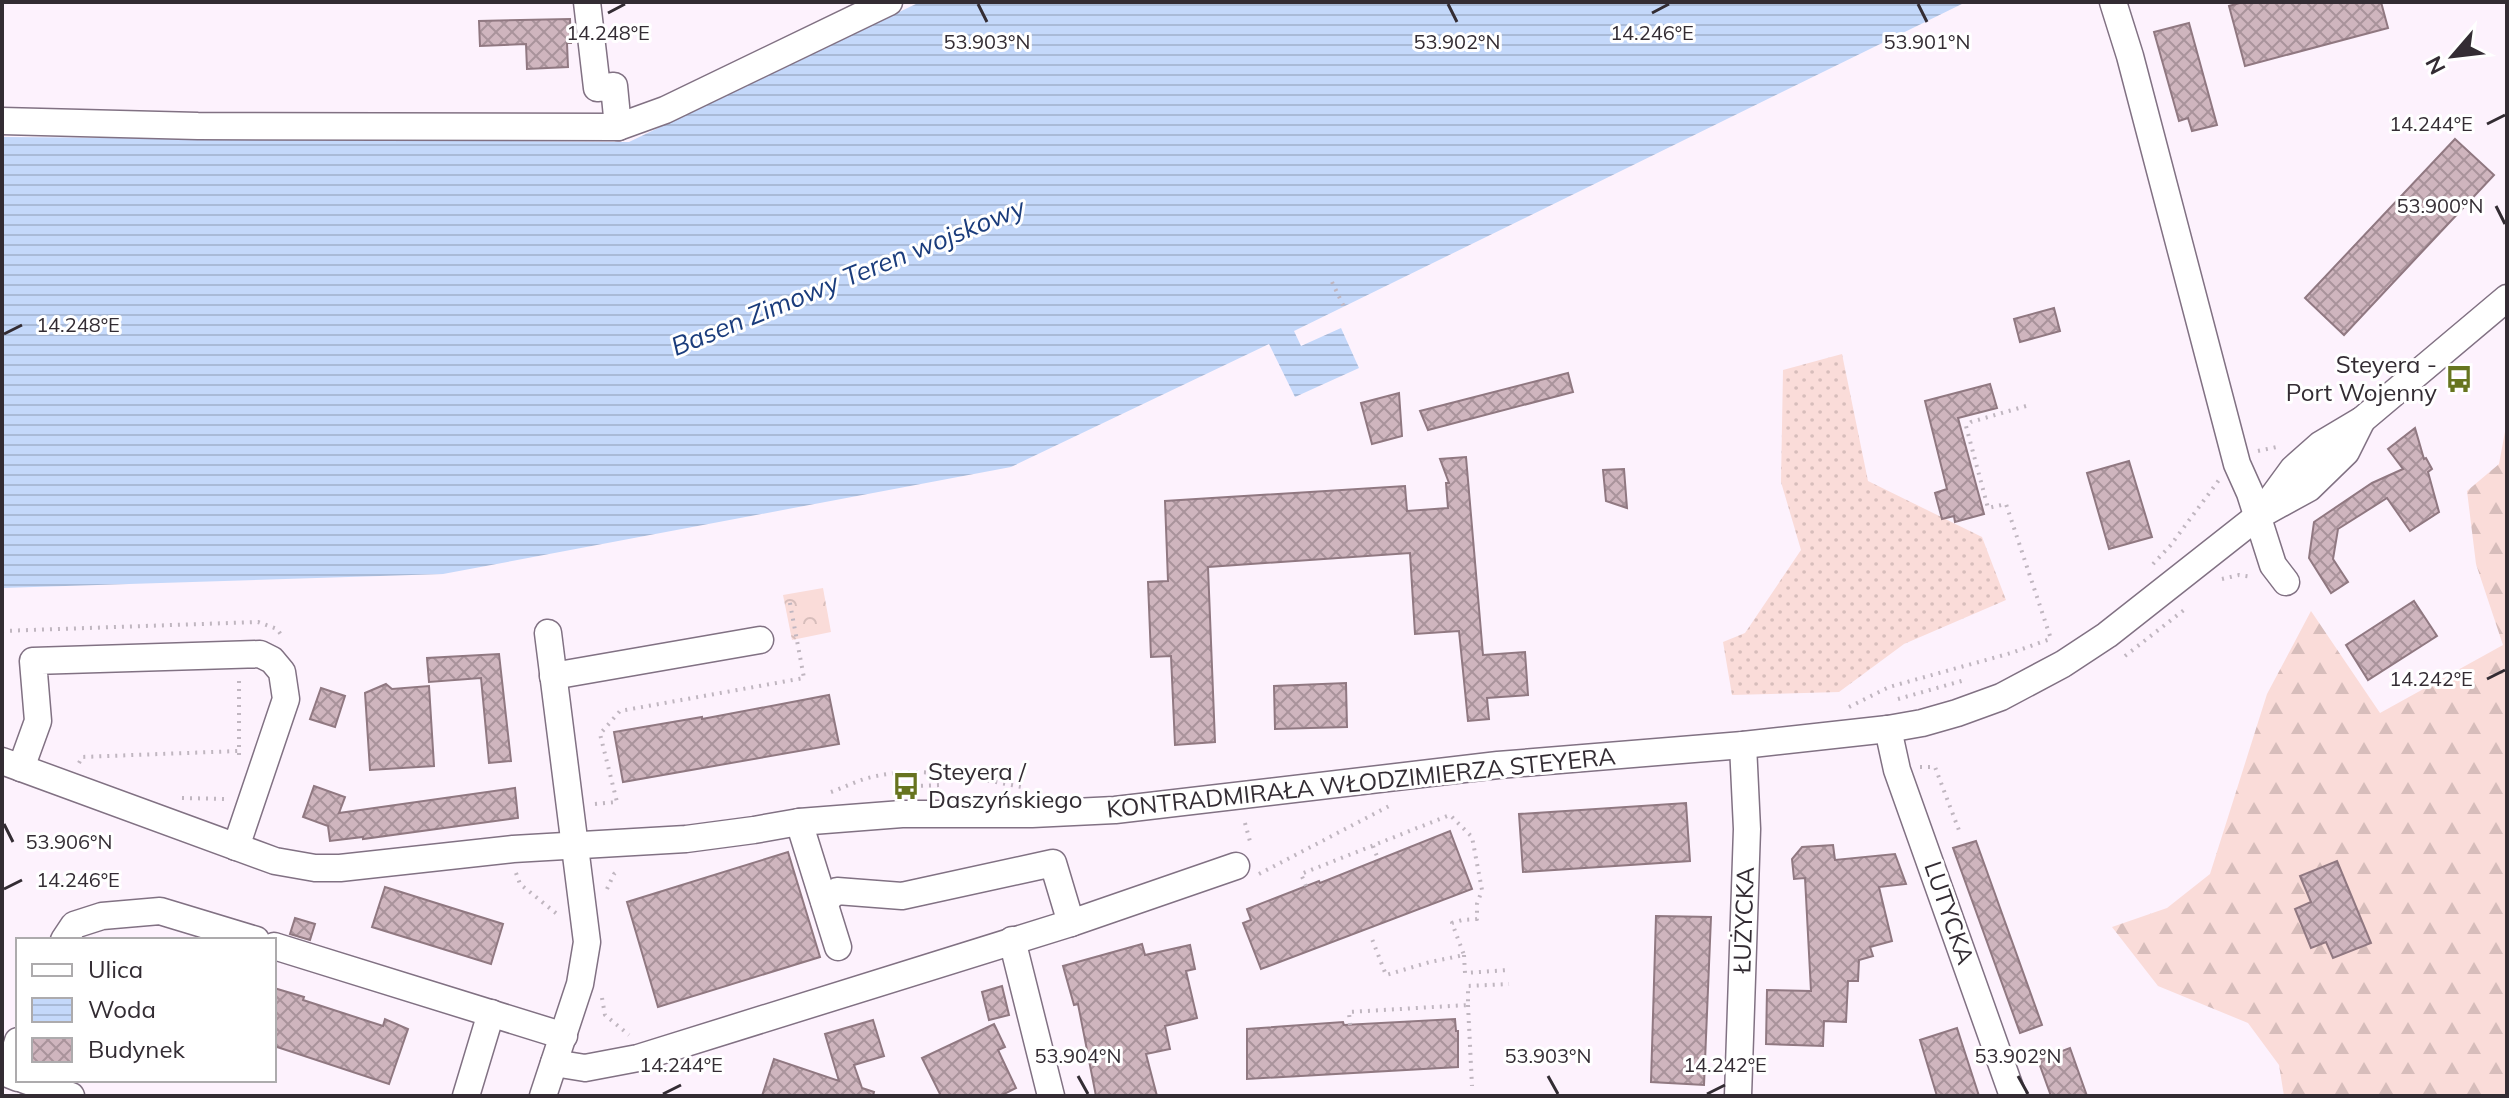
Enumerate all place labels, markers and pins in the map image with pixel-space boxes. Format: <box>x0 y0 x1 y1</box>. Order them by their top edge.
place label: Steyera - Port Wojenny <box>2286 349 2437 407</box>
bus stop icon: Steyera - Port Wojenny <box>2444 364 2474 394</box>
place label: Steyera / Daszyńskiego <box>928 756 1082 814</box>
bus stop icon: Steyera / Daszyńskiego <box>891 771 921 801</box>

